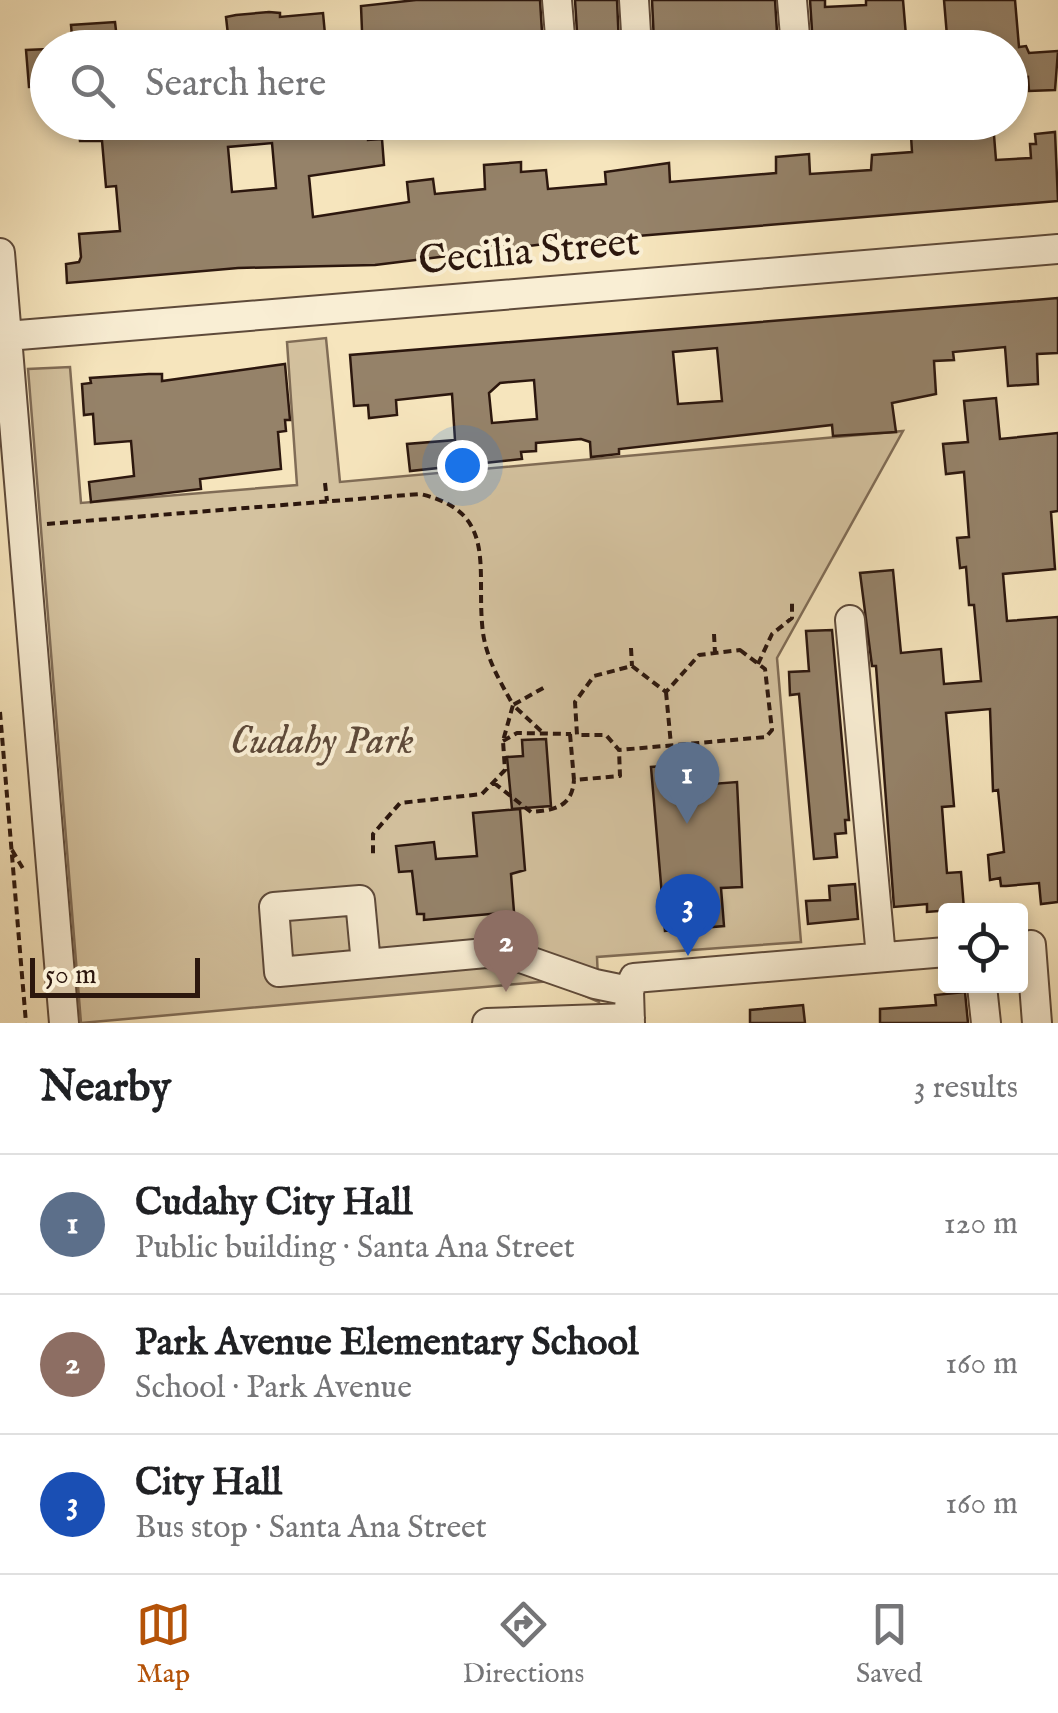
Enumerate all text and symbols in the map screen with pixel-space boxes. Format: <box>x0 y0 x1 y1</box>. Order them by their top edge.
search box <box>30 30 1028 140</box>
icon: search <box>65 58 120 113</box>
text: Search here <box>145 61 326 109</box>
street label: Cecilia Street <box>416 218 642 288</box>
your location <box>437 440 488 491</box>
park label: Cudahy Park <box>230 717 414 768</box>
pin: 1 <box>654 742 720 824</box>
pin: 3 <box>656 874 720 956</box>
map controls <box>938 903 1028 993</box>
button: locate <box>938 903 1028 993</box>
pin: 2 <box>474 910 538 992</box>
scale bar <box>30 953 200 998</box>
text: 50 m <box>45 958 97 993</box>
text: Nearby <box>40 1062 171 1115</box>
text: 3 results <box>914 1068 1018 1109</box>
text: Cudahy City Hall <box>135 1180 412 1228</box>
text: 1 <box>67 1204 78 1245</box>
text: 120 m <box>944 1204 1018 1245</box>
text: Public building · Santa Ana Street <box>135 1228 575 1269</box>
text: Park Avenue Elementary School <box>135 1320 638 1368</box>
text: 2 <box>65 1344 80 1385</box>
text: 160 m <box>945 1344 1018 1385</box>
text: School · Park Avenue <box>135 1368 412 1409</box>
text: City Hall <box>135 1460 282 1508</box>
text: 3 <box>67 1484 78 1525</box>
text: 160 m <box>945 1484 1018 1525</box>
text: Bus stop · Santa Ana Street <box>135 1508 487 1549</box>
tab: Map <box>136 1597 191 1692</box>
tab: Directions <box>462 1597 584 1692</box>
tab: Saved <box>856 1597 922 1692</box>

